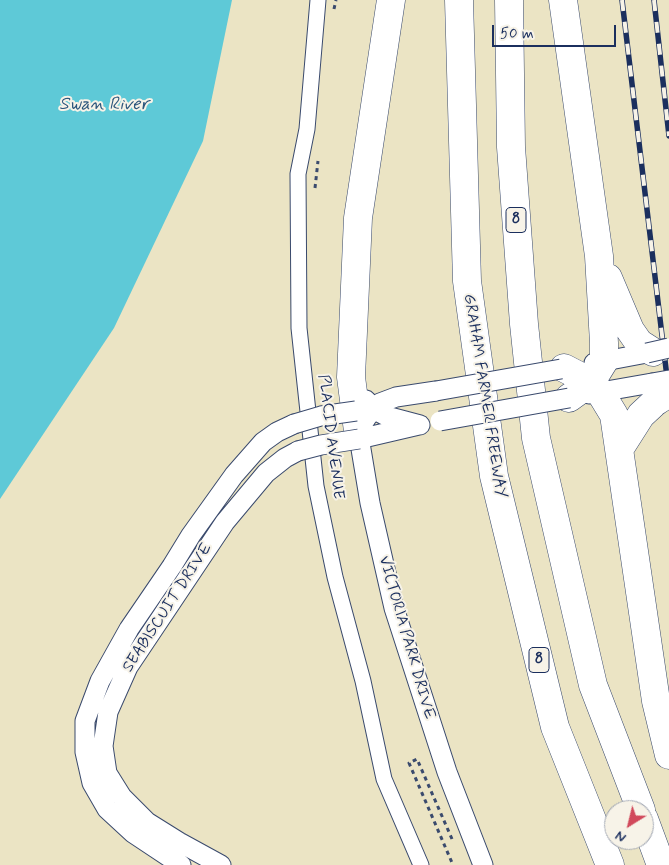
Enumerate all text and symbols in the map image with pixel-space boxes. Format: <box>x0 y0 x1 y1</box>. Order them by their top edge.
scale bar <box>494 15 618 47</box>
text: 50 m <box>500 24 534 44</box>
water label: Swan River <box>59 94 149 116</box>
road number: 8 <box>506 208 526 232</box>
street label: GRAHAM FARMER FREEWAY <box>458 292 510 500</box>
street label: PLACID AVENUE <box>313 374 347 500</box>
street label: SEABISCUIT DRIVE <box>119 540 217 676</box>
street label: VICTORIA PARK DRIVE <box>373 554 439 722</box>
road number: 8 <box>529 648 549 672</box>
north arrow <box>604 800 654 850</box>
text: N <box>612 826 630 846</box>

